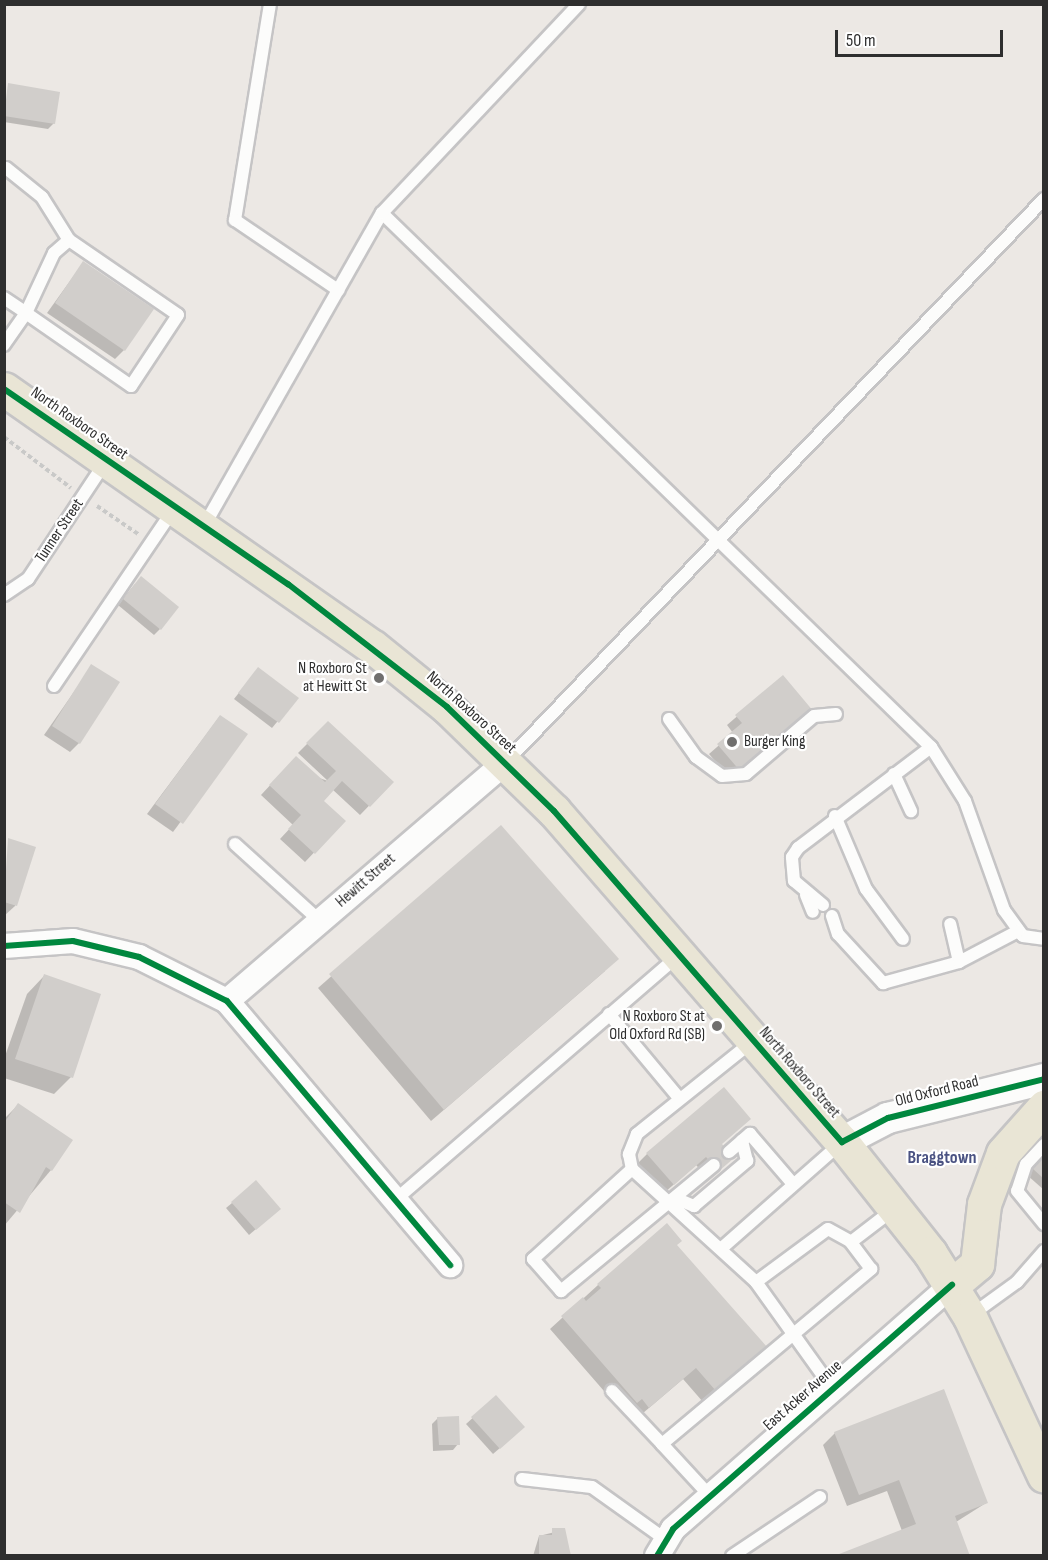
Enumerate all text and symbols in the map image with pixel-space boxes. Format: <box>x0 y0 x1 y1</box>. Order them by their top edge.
scale bar <box>838 18 1006 56</box>
text: 50 m <box>846 30 876 51</box>
street label: North Roxboro Street <box>27 383 131 465</box>
street label: Tunner Street <box>32 495 88 567</box>
place label: N Roxboro St at Hewitt St <box>298 659 367 697</box>
street label: North Roxboro Street <box>422 668 520 758</box>
marker: N Roxboro St at Hewitt St <box>372 671 386 685</box>
place label: Burger King <box>744 732 805 752</box>
marker: Burger King <box>725 735 739 749</box>
street label: Hewitt Street <box>332 850 400 912</box>
place label: N Roxboro St at Old Oxford Rd (SB) <box>609 1007 705 1045</box>
marker: N Roxboro St at Old Oxford Rd (SB) <box>710 1019 724 1033</box>
street label: North Roxboro Street <box>754 1024 844 1122</box>
street label: Old Oxford Road <box>893 1072 981 1112</box>
district label: Braggtown <box>907 1147 977 1169</box>
street label: East Acker Avenue <box>760 1357 846 1435</box>

